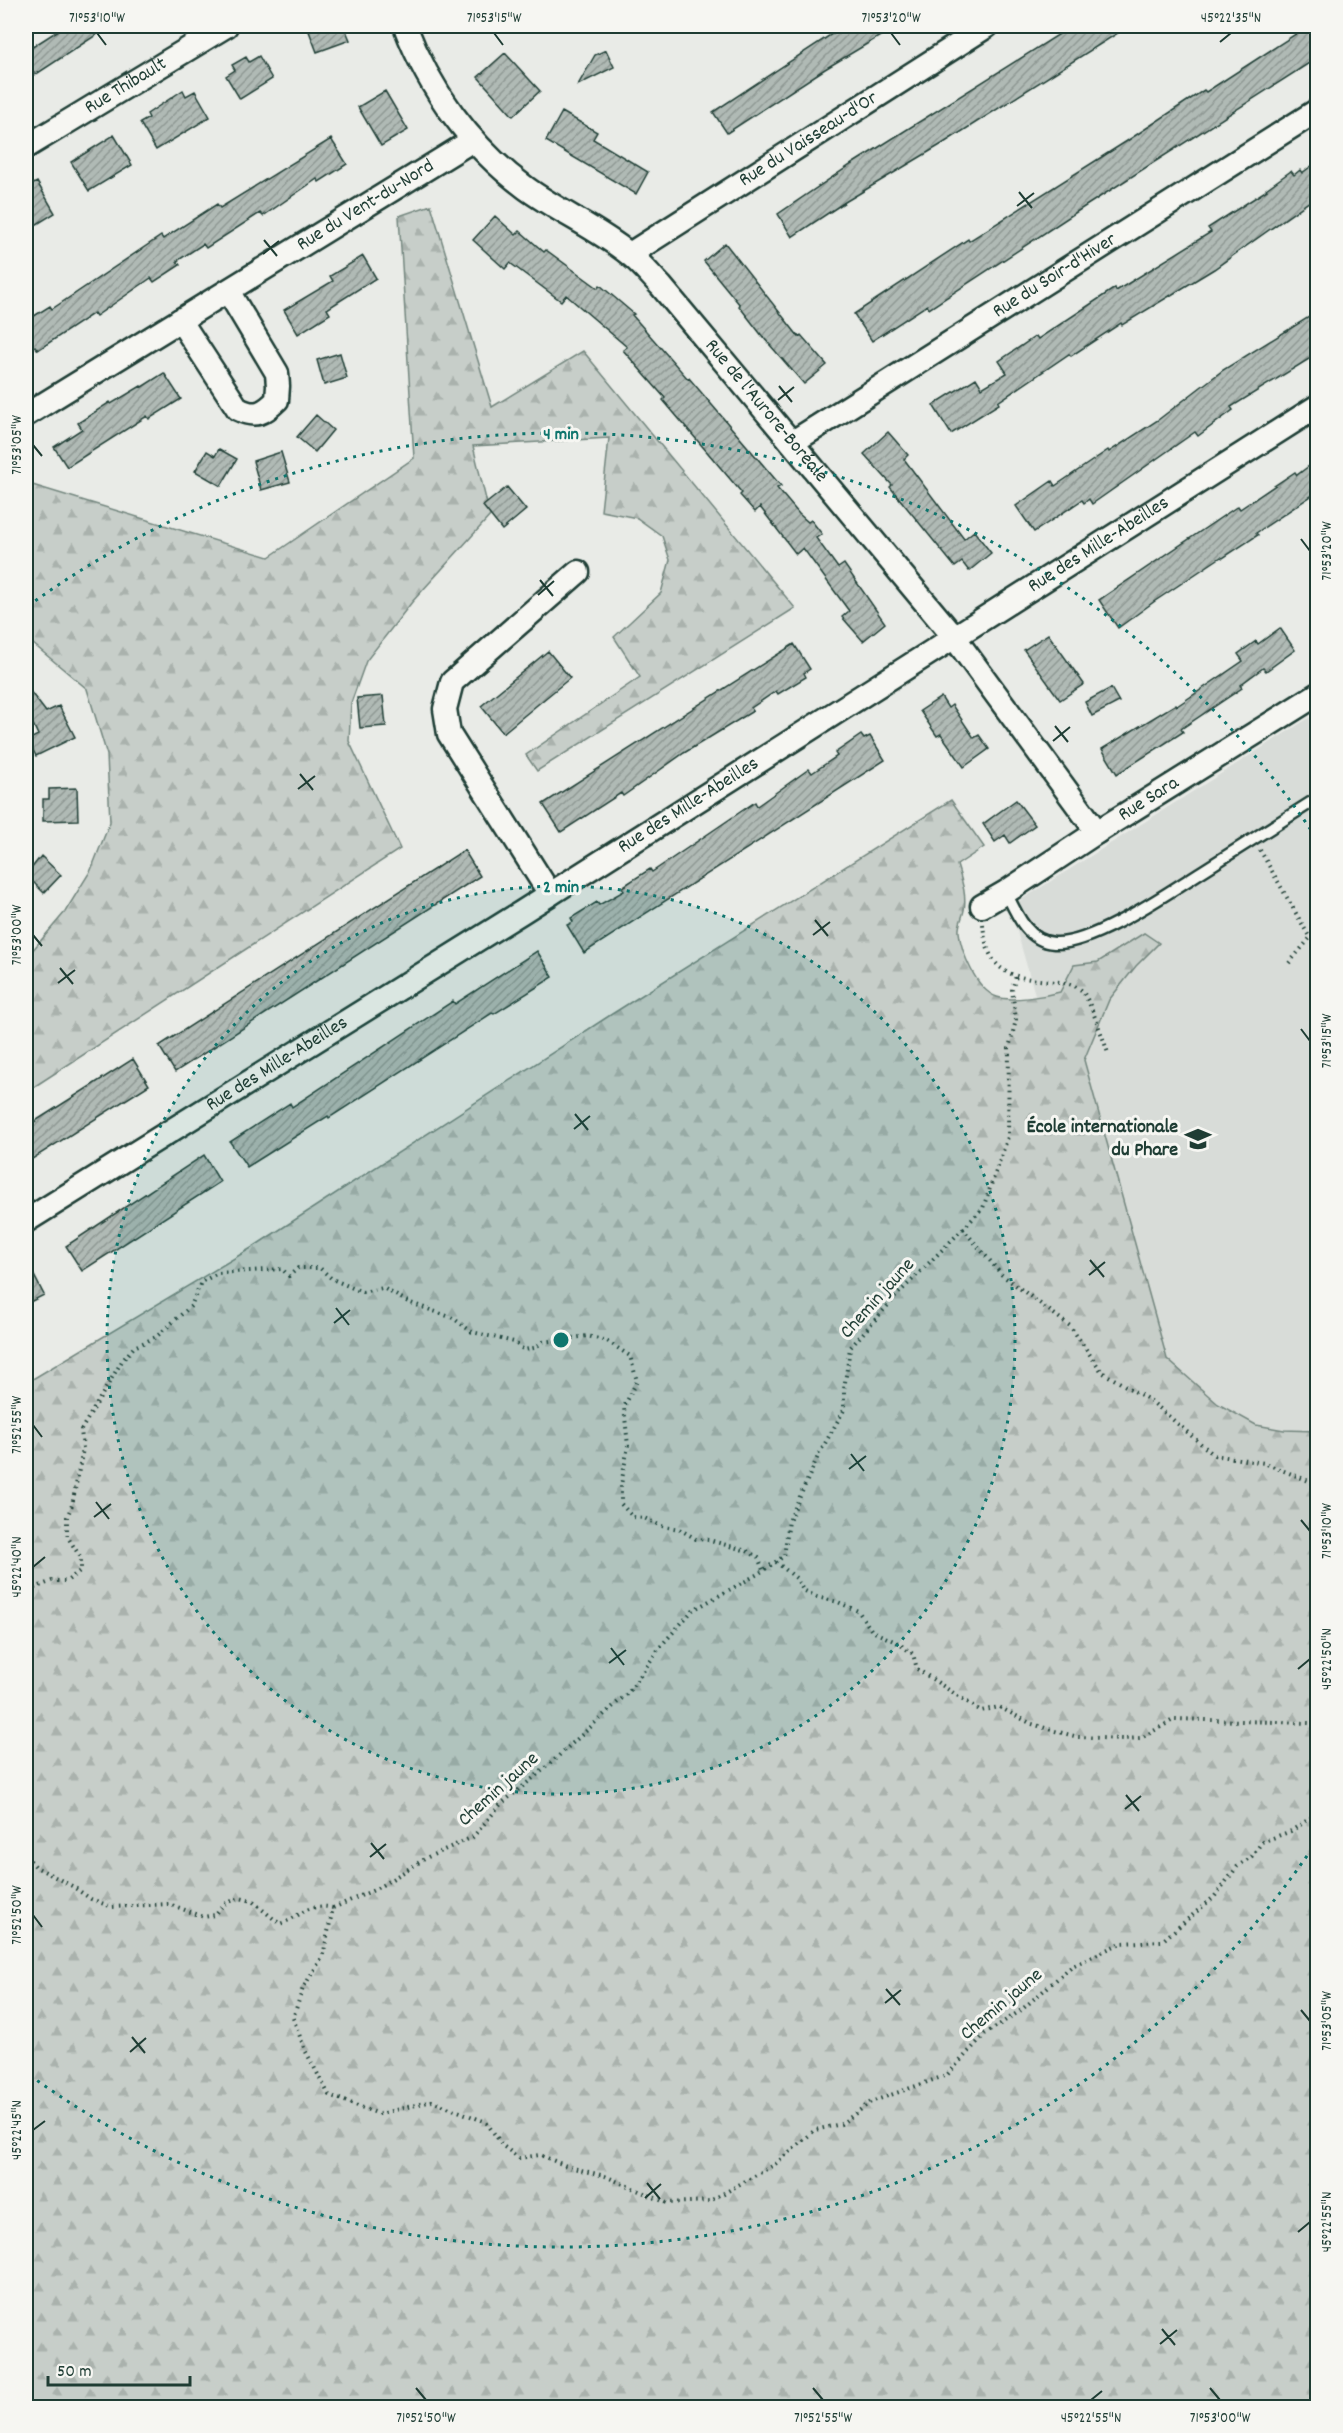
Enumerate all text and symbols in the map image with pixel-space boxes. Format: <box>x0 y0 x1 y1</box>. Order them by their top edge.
text: 71°53'10"W <box>69 8 125 30</box>
text: 71°53'15"W <box>467 8 522 30</box>
text: 71°53'20"W <box>861 8 921 30</box>
text: 45°22'35"N <box>1201 8 1261 30</box>
street label: Rue Thibault <box>80 51 172 122</box>
street label: Rue du Vaisseau-d'Or <box>734 85 884 195</box>
street label: Rue du Vent-du-Nord <box>292 153 440 259</box>
street label: Rue du Soir-d'Hiver <box>988 226 1123 326</box>
street label: Rue de l'Aurore-Boréale <box>697 333 834 489</box>
text: 71°53'05"W <box>7 415 29 475</box>
text: 4 min <box>543 423 579 448</box>
street label: Rue des Mille-Abeilles <box>1023 490 1175 601</box>
text: 71°53'20"W <box>1317 521 1339 581</box>
street label: Rue des Mille-Abeilles <box>613 751 765 861</box>
street label: Rue Sara <box>1113 770 1185 829</box>
text: 2 min <box>543 876 579 901</box>
text: 71°53'00"W <box>7 904 29 965</box>
street label: Rue des Mille-Abeilles <box>201 1010 354 1119</box>
text: 71°53'15"W <box>1317 1013 1339 1068</box>
place label: École internationale du Phare <box>1027 1114 1178 1165</box>
school or university icon: École internationale du Phare <box>1183 1124 1213 1154</box>
street label: Chemin jaune <box>834 1252 922 1346</box>
centre of rings <box>551 1330 571 1350</box>
text: 71°52'55"W <box>7 1396 29 1454</box>
text: 71°53'10"W <box>1317 1503 1339 1559</box>
text: 45°22'40"N <box>7 1536 29 1598</box>
text: 45°22'50"N <box>1317 1628 1339 1690</box>
street label: Chemin jaune <box>452 1746 546 1834</box>
text: 71°52'50"W <box>7 1885 29 1945</box>
street label: Chemin jaune <box>955 1962 1050 2048</box>
text: 71°53'05"W <box>1317 1991 1339 2051</box>
text: 45°22'45"N <box>7 2100 29 2160</box>
text: 45°22'55"N <box>1317 2192 1339 2252</box>
scale bar <box>48 2349 190 2387</box>
text: 50 m <box>57 2360 92 2385</box>
text: 71°52'50"W <box>396 2408 456 2430</box>
text: 71°52'55"W <box>794 2408 852 2430</box>
text: 45°22'55"N <box>1061 2408 1121 2430</box>
text: 71°53'00"W <box>1190 2408 1251 2430</box>

